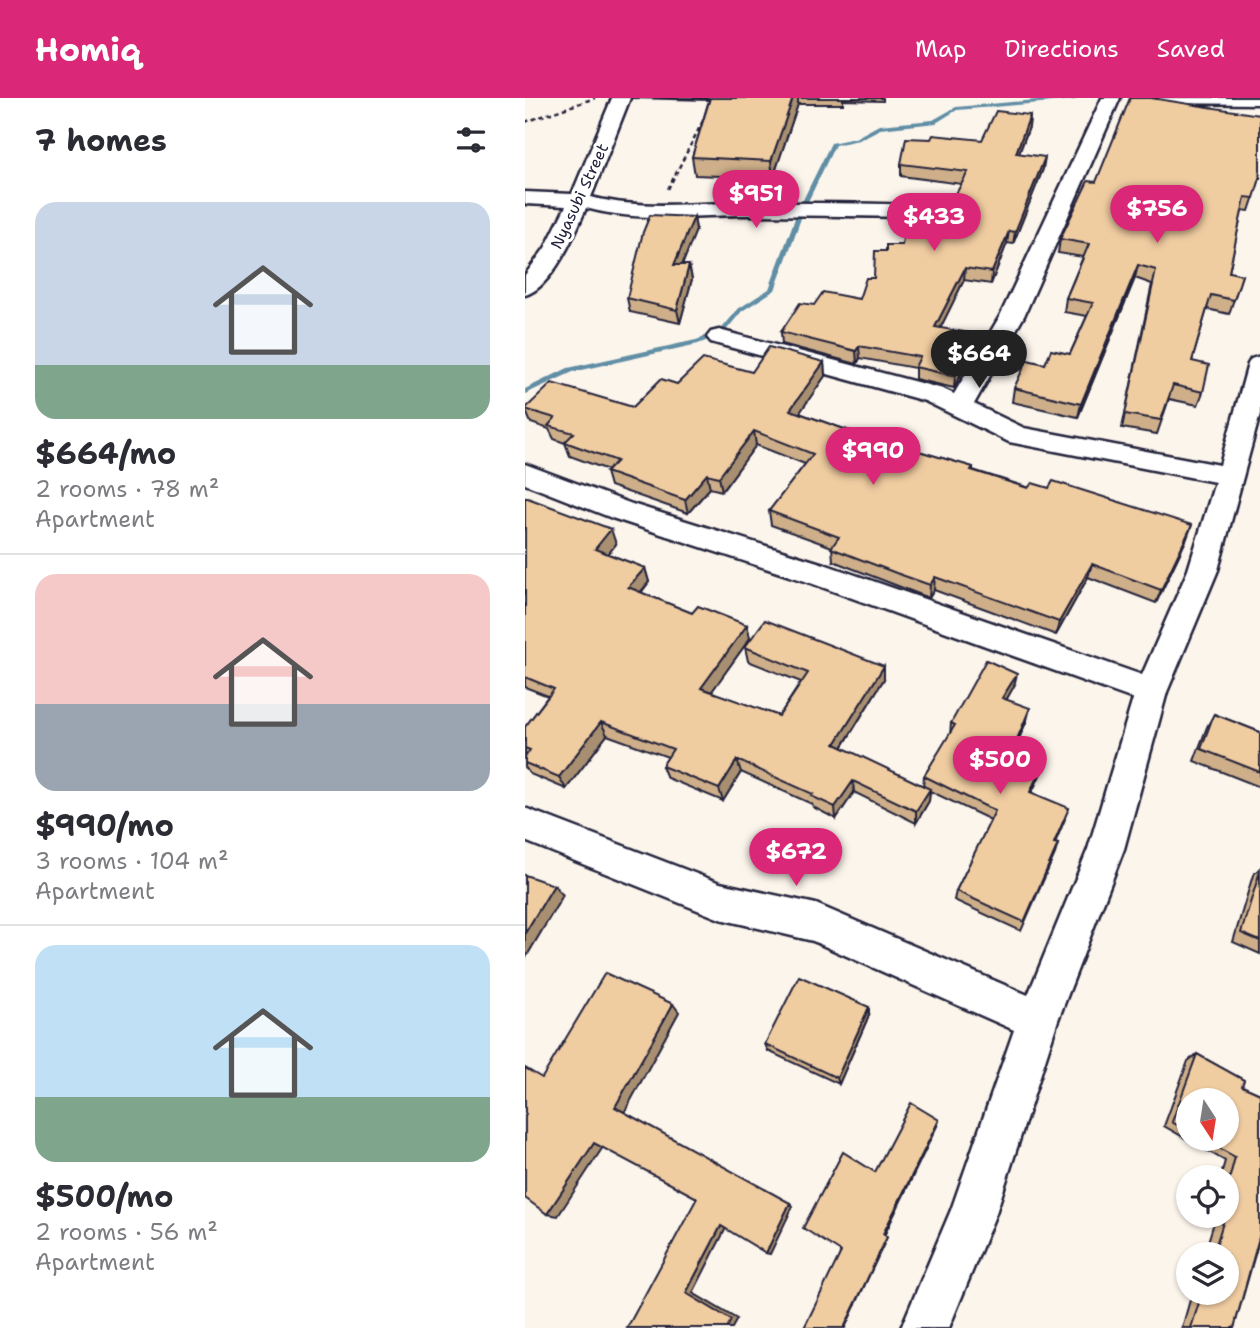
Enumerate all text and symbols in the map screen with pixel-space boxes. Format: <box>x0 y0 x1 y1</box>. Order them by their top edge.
text: Homiq <box>35 27 141 72</box>
text: Map <box>915 33 966 65</box>
text: Directions <box>1004 33 1119 65</box>
text: Saved <box>1157 33 1225 65</box>
text: 7 homes <box>35 120 167 161</box>
icon: filters <box>452 121 490 159</box>
street label: Nyasubi Street <box>546 140 613 252</box>
pin: $951 <box>715 170 797 230</box>
text: $951 <box>728 178 784 208</box>
pin: $756 <box>1116 186 1198 245</box>
text: $756 <box>1126 193 1188 223</box>
pin: $433 <box>893 194 975 253</box>
text: $433 <box>903 201 965 231</box>
icon: home <box>200 247 326 373</box>
pin: $664 <box>938 330 1020 390</box>
text: $664 <box>947 338 1011 368</box>
pin: $990 <box>832 428 914 487</box>
text: $664/mo <box>35 433 176 474</box>
text: $990 <box>842 435 904 465</box>
text: 2 rooms · 78 m² <box>35 474 219 504</box>
text: Apartment <box>35 504 155 534</box>
icon: home <box>200 619 326 745</box>
pin: $500 <box>959 736 1041 796</box>
text: $500 <box>969 744 1031 774</box>
text: $990/mo <box>35 805 174 846</box>
pin: $672 <box>755 828 837 888</box>
text: $672 <box>765 836 827 866</box>
text: 3 rooms · 104 m² <box>35 846 228 876</box>
text: Apartment <box>35 876 155 906</box>
icon: home <box>200 990 326 1116</box>
north arrow <box>1176 1088 1239 1152</box>
map controls <box>1176 1088 1239 1305</box>
button: locate <box>1176 1165 1239 1228</box>
text: $500/mo <box>35 1176 173 1217</box>
text: 2 rooms · 56 m² <box>35 1217 218 1247</box>
button: layers <box>1176 1242 1239 1305</box>
text: Apartment <box>35 1247 155 1277</box>

